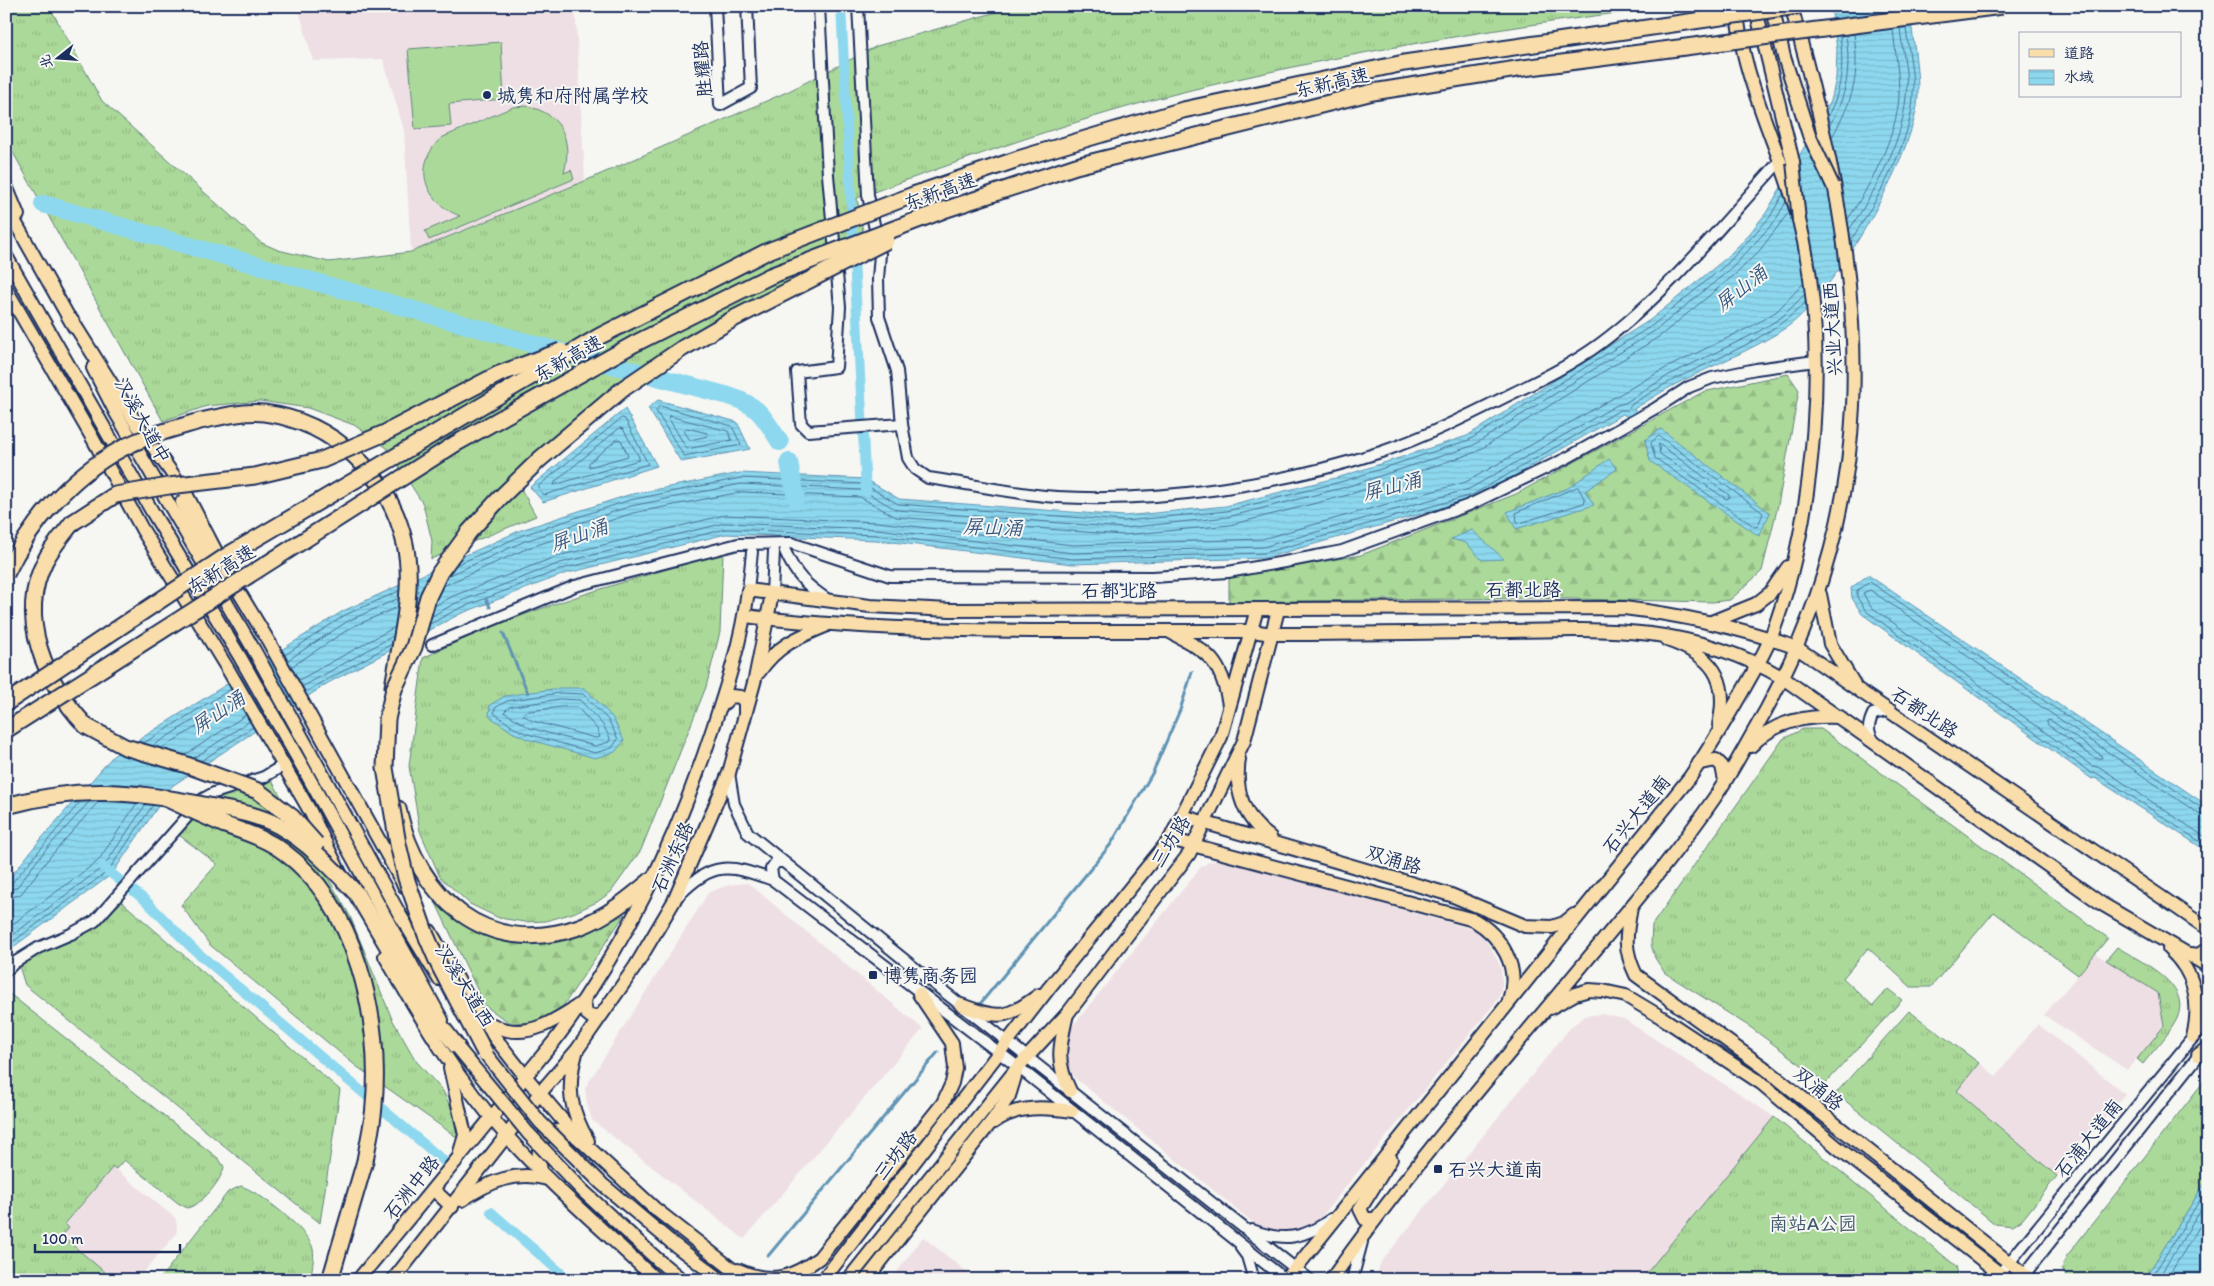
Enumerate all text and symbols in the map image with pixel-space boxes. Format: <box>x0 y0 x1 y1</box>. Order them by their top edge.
north arrow <box>32 32 82 82</box>
legend <box>2019 32 2182 98</box>
street label: 胜耀路 <box>689 40 716 98</box>
text: 道路 <box>2064 44 2094 62</box>
text: 北 <box>36 52 56 71</box>
street label: 东新高速 <box>1292 63 1372 102</box>
text: 水域 <box>2064 68 2094 86</box>
place label: 城隽和府附属学校 <box>497 84 649 107</box>
marker: 城隽和府附属学校 <box>481 89 493 101</box>
street label: 东新高速 <box>901 168 980 215</box>
water label: 屏山涌 <box>1710 259 1773 316</box>
street label: 兴业大道西 <box>1819 281 1846 377</box>
street label: 东新高速 <box>529 330 607 387</box>
street label: 汉溪大道中 <box>109 373 176 467</box>
water label: 屏山涌 <box>1360 467 1425 505</box>
water label: 屏山涌 <box>547 514 612 556</box>
water label: 屏山涌 <box>963 514 1024 540</box>
street label: 东新高速 <box>183 540 260 599</box>
street label: 石都北路 <box>1485 578 1561 601</box>
street label: 石都北路 <box>1081 579 1157 602</box>
street label: 石都北路 <box>1887 682 1963 743</box>
water label: 屏山涌 <box>186 685 250 739</box>
street label: 石兴大道南 <box>1598 770 1675 858</box>
street label: 三坊路 <box>1146 811 1195 872</box>
street label: 石洲东路 <box>646 818 698 897</box>
street label: 双涌路 <box>1363 840 1424 879</box>
street label: 汉溪大道西 <box>430 939 500 1032</box>
place label: 博隽商务园 <box>883 964 978 987</box>
marker: 博隽商务园 <box>867 969 879 981</box>
street label: 双涌路 <box>1789 1062 1848 1115</box>
street label: 石浦大道南 <box>2050 1094 2127 1182</box>
street label: 三坊路 <box>869 1126 922 1185</box>
street label: 石洲中路 <box>379 1151 444 1224</box>
place label: 石兴大道南 <box>1448 1158 1543 1181</box>
marker: 石兴大道南 <box>1432 1163 1444 1175</box>
park label: 南站A公园 <box>1769 1212 1857 1235</box>
scale bar <box>35 1221 180 1253</box>
text: 100 m <box>42 1230 84 1248</box>

